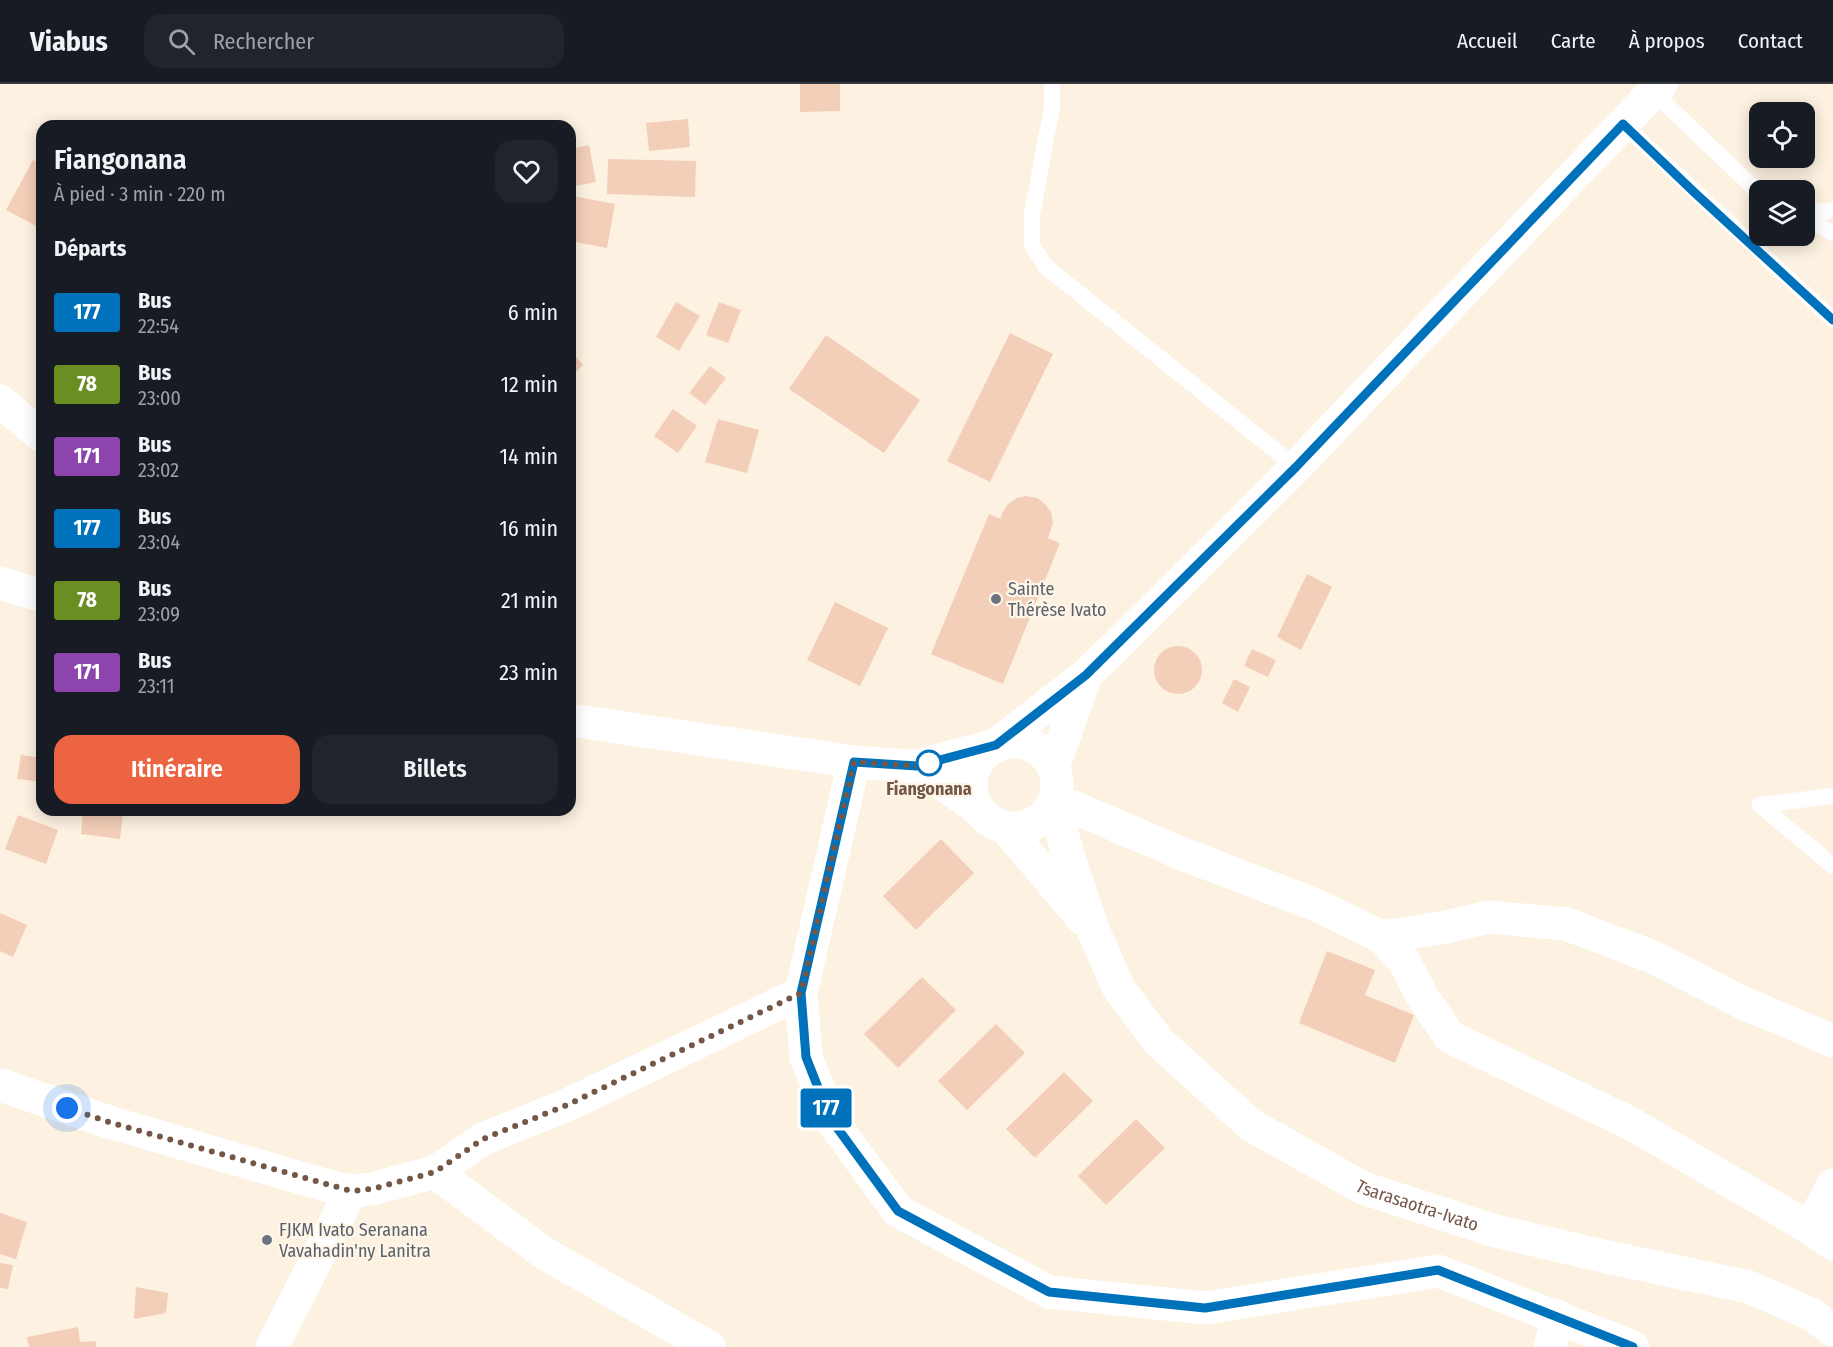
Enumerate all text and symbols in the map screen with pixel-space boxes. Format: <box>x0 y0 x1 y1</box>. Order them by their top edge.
search box <box>144 14 564 68</box>
text: Viabus <box>30 25 108 58</box>
icon: search <box>165 25 198 58</box>
text: Rechercher <box>213 28 314 55</box>
text: Accueil <box>1457 28 1518 54</box>
text: Carte <box>1551 28 1596 54</box>
text: À propos <box>1629 28 1705 54</box>
text: Contact <box>1738 28 1803 54</box>
map controls <box>1749 102 1815 246</box>
button: locate <box>1749 102 1815 168</box>
button: heart <box>495 140 558 203</box>
text: Fiangonana <box>54 143 187 176</box>
button: layers <box>1749 180 1815 246</box>
text: À pied · 3 min · 220 m <box>54 182 226 206</box>
text: Départs <box>54 235 126 262</box>
text: Bus <box>138 287 171 314</box>
text: 177 <box>74 299 100 325</box>
text: 6 min <box>508 299 558 326</box>
text: 22:54 <box>138 314 179 338</box>
text: Bus <box>138 359 171 386</box>
text: 78 <box>77 371 97 397</box>
text: 12 min <box>500 371 558 398</box>
text: 23:00 <box>138 386 181 410</box>
text: Bus <box>138 431 171 458</box>
text: 171 <box>74 443 100 469</box>
text: 14 min <box>500 443 558 470</box>
text: 23:02 <box>138 458 179 482</box>
text: Bus <box>138 503 171 530</box>
text: 177 <box>74 515 100 541</box>
text: 16 min <box>499 515 558 542</box>
text: 23:04 <box>138 530 180 554</box>
text: Bus <box>138 575 171 602</box>
place label: Sainte Thérèse Ivato <box>1008 578 1107 621</box>
text: 78 <box>77 587 97 613</box>
text: 21 min <box>501 587 558 614</box>
marker: Sainte Thérèse Ivato <box>989 592 1003 606</box>
text: 23:09 <box>138 602 180 626</box>
text: Bus <box>138 647 171 674</box>
text: 171 <box>74 659 100 685</box>
text: 23 min <box>499 659 558 686</box>
text: 23:11 <box>138 674 175 698</box>
button: Itinéraire <box>54 735 300 804</box>
button: Billets <box>312 735 558 804</box>
marker: Fiangonana <box>916 750 942 776</box>
place label: Fiangonana <box>886 778 972 800</box>
line badge: 177 <box>792 1088 860 1128</box>
your location <box>52 1093 82 1123</box>
text: 177 <box>813 1095 839 1121</box>
street label: Tsarasaotra-Ivato <box>1352 1175 1481 1236</box>
place label: FJKM Ivato Seranana Vavahadin'ny Lanitra <box>279 1219 431 1262</box>
marker: FJKM Ivato Seranana Vavahadin'ny Lanitra <box>260 1233 274 1247</box>

